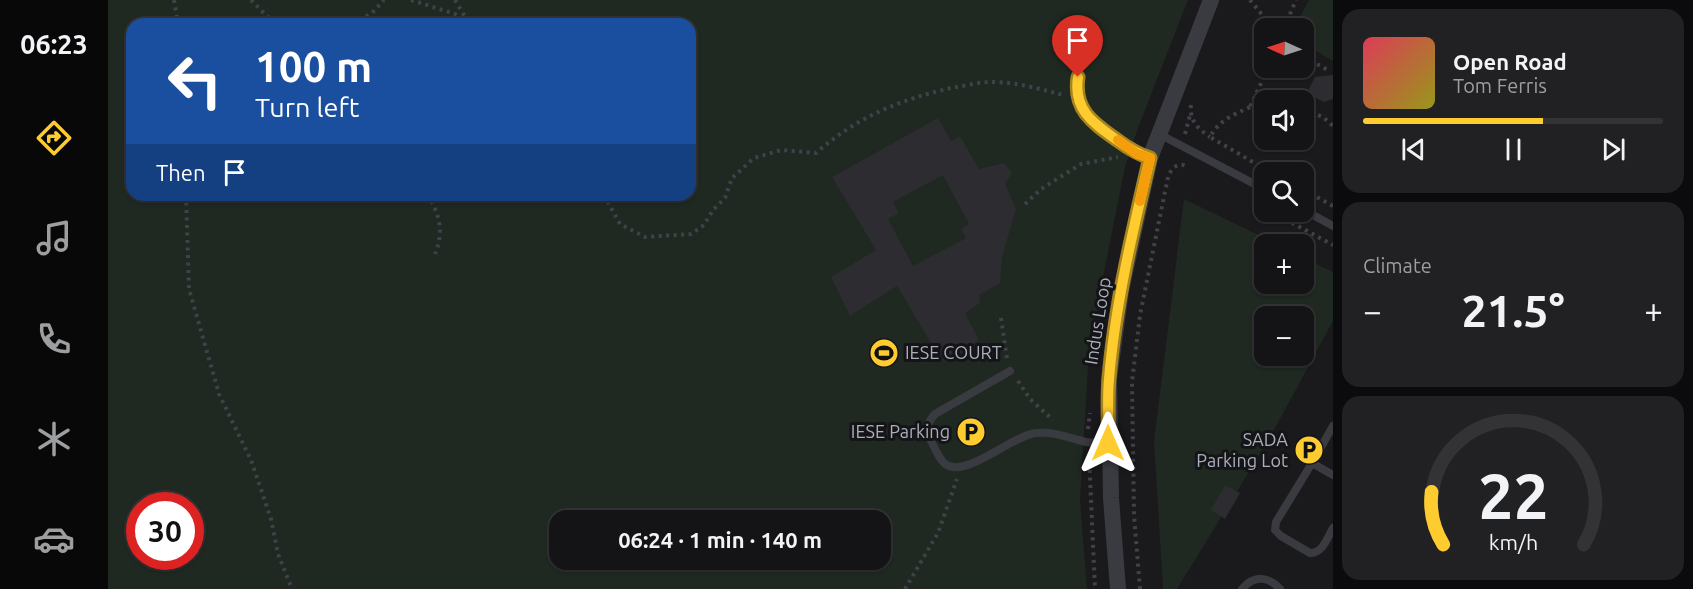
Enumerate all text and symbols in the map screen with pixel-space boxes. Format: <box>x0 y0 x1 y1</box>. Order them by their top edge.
pin <box>1052 15 1103 77</box>
north arrow <box>1254 18 1314 78</box>
map controls <box>1254 18 1314 366</box>
icon: arrive <box>1061 24 1094 57</box>
text: 06:23 <box>20 29 88 59</box>
icon: left <box>156 42 234 120</box>
text: 100 m <box>255 43 372 90</box>
text: Open Road <box>1453 49 1567 74</box>
text: Tom Ferris <box>1453 74 1547 97</box>
button: sound <box>1254 90 1314 150</box>
text: Turn left <box>255 92 359 122</box>
icon: directions <box>33 117 75 159</box>
icon: previous <box>1397 133 1430 166</box>
icon: pause <box>1497 133 1530 166</box>
icon: next <box>1597 133 1630 166</box>
icon: arrive <box>218 156 251 189</box>
text: Then <box>156 160 206 185</box>
button: search <box>1254 162 1314 222</box>
icon: music <box>33 217 75 259</box>
button: + <box>1254 234 1314 294</box>
text: Climate <box>1363 254 1432 277</box>
street label: Indus Loop <box>1080 276 1114 366</box>
text: 21.5° <box>1461 285 1565 336</box>
text: − <box>1363 292 1382 329</box>
text: + <box>1644 292 1663 329</box>
button: − <box>1254 306 1314 366</box>
icon: phone <box>33 318 75 360</box>
sports icon: IESE COURT <box>868 337 900 369</box>
place label: IESE COURT <box>905 342 1002 362</box>
position arrow <box>1076 411 1140 475</box>
parking icon: IESE Parking <box>955 416 987 448</box>
icon: climate <box>33 418 75 460</box>
place label: IESE Parking <box>851 421 950 441</box>
place label: SADA Parking Lot <box>1196 429 1288 470</box>
parking icon: SADA Parking Lot <box>1293 434 1325 466</box>
text: 22 <box>1478 461 1548 531</box>
speed limit sign: 30 <box>126 492 204 570</box>
icon: car <box>33 518 75 560</box>
text: 06:24 · 1 min · 140 m <box>618 527 822 552</box>
text: km/h <box>1488 530 1538 554</box>

